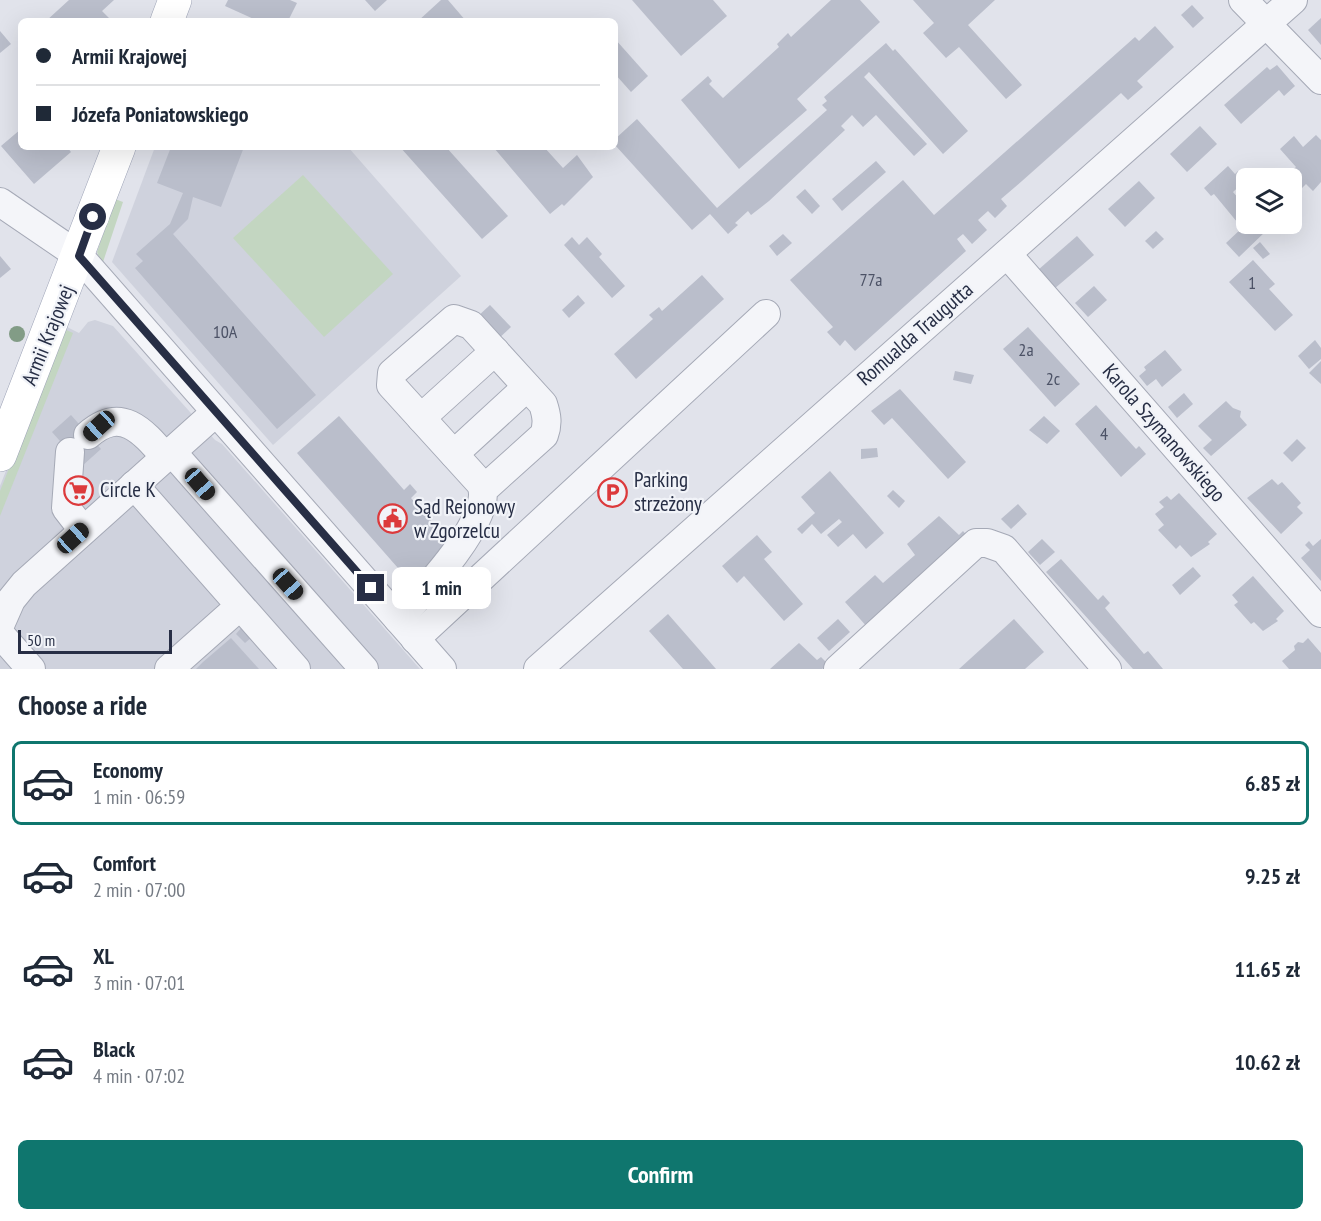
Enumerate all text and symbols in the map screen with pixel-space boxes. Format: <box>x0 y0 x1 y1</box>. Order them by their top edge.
text: Armii Krajowej <box>72 42 187 70</box>
text: Józefa Poniatowskiego <box>72 100 249 128</box>
map controls <box>1236 168 1302 234</box>
button: layers <box>1236 168 1302 234</box>
route start <box>79 203 106 230</box>
house number: 77a <box>859 268 883 291</box>
house number: 1 <box>1248 271 1256 294</box>
street label: Romualda Traugutta <box>851 276 978 391</box>
street label: Armii Krajowej <box>15 281 80 389</box>
house number: 10A <box>213 320 238 343</box>
house number: 2a <box>1018 338 1034 361</box>
street label: Karola Szymanowskiego <box>1097 358 1232 507</box>
house number: 2c <box>1046 367 1061 390</box>
car <box>80 407 118 445</box>
house number: 4 <box>1100 422 1108 445</box>
car <box>181 465 219 503</box>
place label: Parking strzeżony <box>634 466 702 517</box>
supermarket icon: Circle K <box>63 474 95 506</box>
place label: Circle K <box>100 476 156 503</box>
parking icon: Parking strzeżony <box>597 476 629 508</box>
place label: Sąd Rejonowy w Zgorzelcu <box>414 493 515 544</box>
public building icon: Sąd Rejonowy w Zgorzelcu <box>377 503 409 535</box>
car <box>54 519 92 557</box>
car <box>269 565 307 603</box>
callout: 1 min <box>392 567 491 609</box>
route end <box>357 574 384 601</box>
text: 1 min <box>421 575 462 601</box>
scale bar <box>18 627 172 654</box>
text: 50 m <box>27 630 55 650</box>
text: Choose a ride <box>18 688 147 722</box>
icon: car <box>21 756 75 810</box>
text: Economy <box>93 756 163 784</box>
text: 6.85 zł <box>1245 769 1300 797</box>
text: 1 min · 06:59 <box>93 784 185 810</box>
icon: car <box>21 849 75 903</box>
text: Comfort <box>93 849 156 877</box>
text: 9.25 zł <box>1245 862 1300 890</box>
text: 2 min · 07:00 <box>93 877 185 903</box>
icon: car <box>21 942 75 996</box>
text: XL <box>93 942 114 970</box>
text: 11.65 zł <box>1235 955 1300 983</box>
text: 3 min · 07:01 <box>93 970 185 996</box>
icon: car <box>21 1035 75 1089</box>
text: Black <box>93 1035 135 1063</box>
text: 10.62 zł <box>1235 1048 1300 1076</box>
text: 4 min · 07:02 <box>93 1063 185 1089</box>
button: Confirm <box>18 1140 1303 1209</box>

